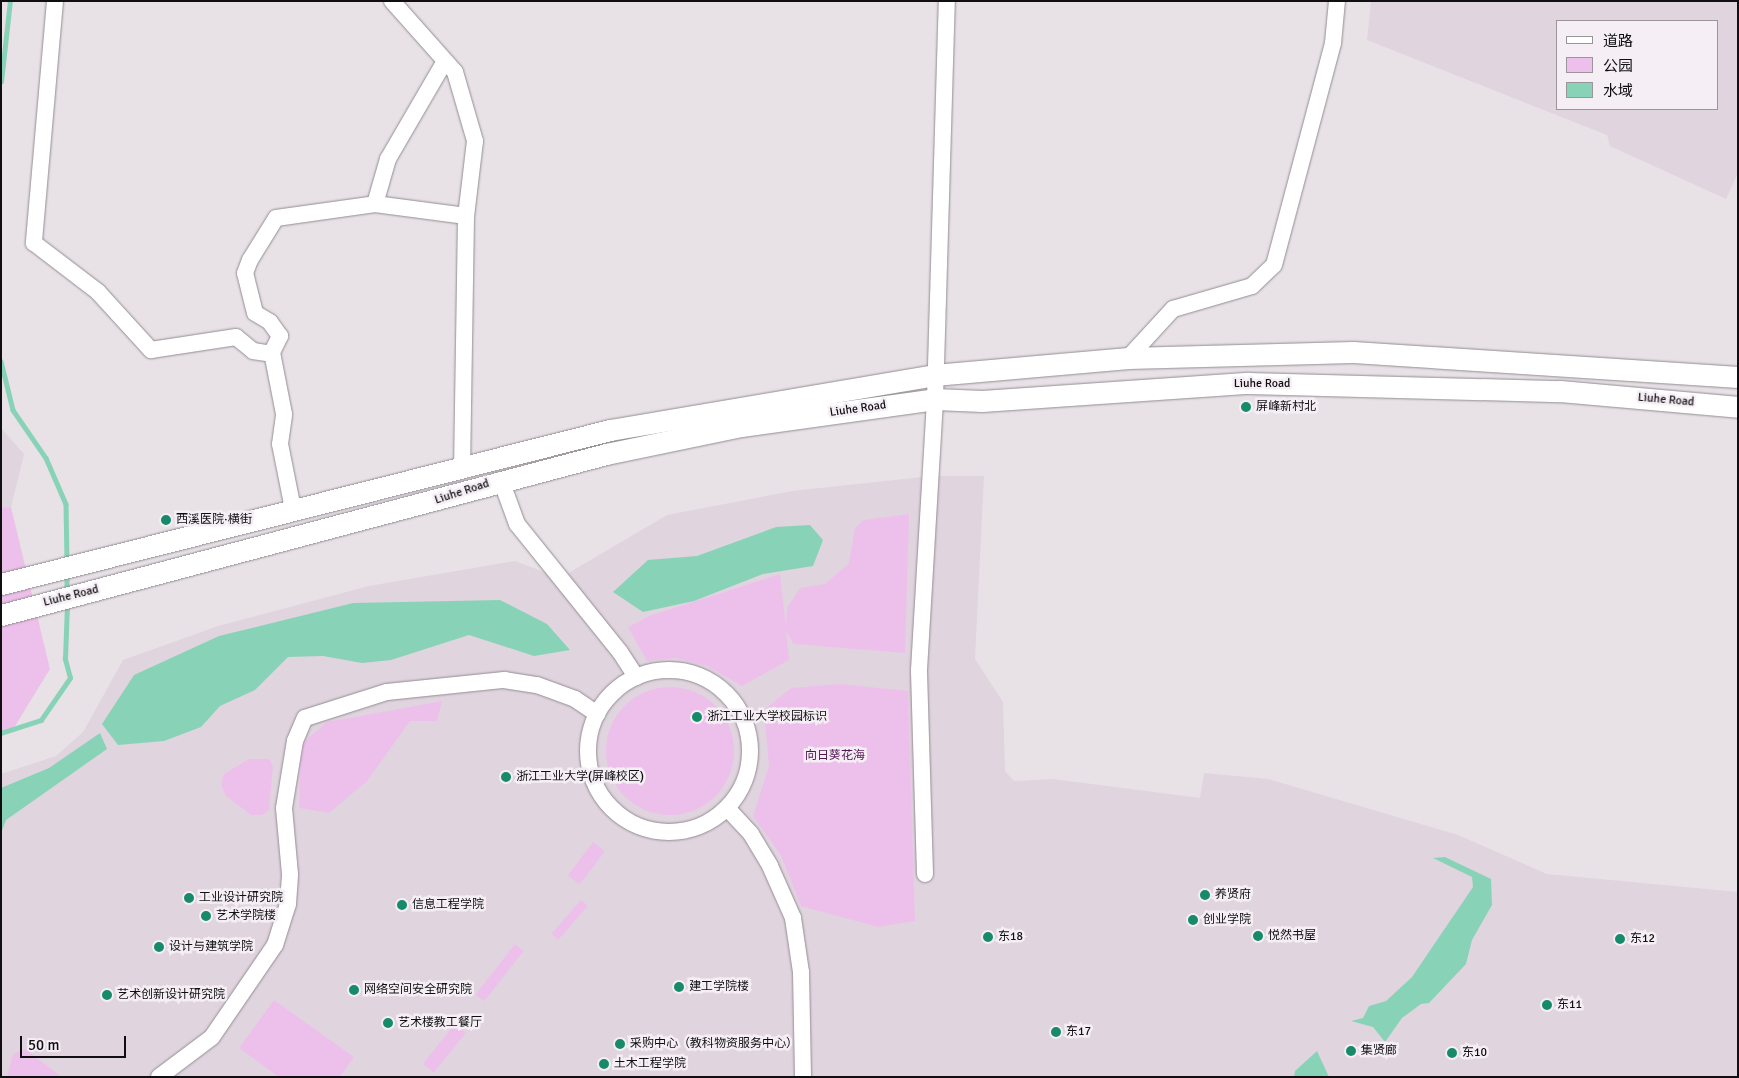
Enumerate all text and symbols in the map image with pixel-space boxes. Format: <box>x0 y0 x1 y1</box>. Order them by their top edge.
legend <box>1556 20 1719 110</box>
text: 道路 <box>1603 32 1633 50</box>
text: 公园 <box>1603 57 1633 75</box>
text: 水域 <box>1603 82 1633 100</box>
street label: Liuhe Road <box>1234 377 1290 391</box>
street label: Liuhe Road <box>1637 390 1695 410</box>
street label: Liuhe Road <box>829 398 887 420</box>
place label: 屏峰新村北 <box>1256 400 1316 414</box>
marker: 屏峰新村北 <box>1240 401 1252 413</box>
street label: Liuhe Road <box>433 476 491 508</box>
place label: 西溪医院·横街 <box>176 513 252 527</box>
marker: 西溪医院·横街 <box>160 514 172 526</box>
street label: Liuhe Road <box>42 582 100 610</box>
place label: 浙江工业大学校园标识 <box>707 710 827 724</box>
marker: 浙江工业大学校园标识 <box>691 711 703 723</box>
park label: 向日葵花海 <box>805 749 865 763</box>
place label: 浙江工业大学(屏峰校区) <box>516 770 644 784</box>
marker: 浙江工业大学(屏峰校区) <box>500 771 512 783</box>
place label: 养贤府 <box>1215 888 1251 902</box>
marker: 养贤府 <box>1199 889 1211 901</box>
place label: 工业设计研究院 <box>199 891 283 905</box>
marker: 工业设计研究院 <box>183 892 195 904</box>
place label: 信息工程学院 <box>412 898 484 912</box>
marker: 信息工程学院 <box>396 899 408 911</box>
place label: 艺术学院楼 <box>216 909 276 923</box>
marker: 艺术学院楼 <box>200 910 212 922</box>
place label: 创业学院 <box>1203 913 1251 927</box>
marker: 创业学院 <box>1187 914 1199 926</box>
place label: 悦然书屋 <box>1268 929 1316 943</box>
place label: 东18 <box>998 930 1023 944</box>
marker: 悦然书屋 <box>1252 930 1264 942</box>
marker: 东18 <box>982 931 994 943</box>
place label: 东12 <box>1630 932 1655 946</box>
marker: 东12 <box>1614 933 1626 945</box>
place label: 设计与建筑学院 <box>169 940 253 954</box>
marker: 设计与建筑学院 <box>153 941 165 953</box>
place label: 建工学院楼 <box>689 980 749 994</box>
marker: 建工学院楼 <box>673 981 685 993</box>
place label: 网络空间安全研究院 <box>364 983 472 997</box>
marker: 网络空间安全研究院 <box>348 984 360 996</box>
place label: 艺术创新设计研究院 <box>117 988 225 1002</box>
marker: 艺术创新设计研究院 <box>101 989 113 1001</box>
place label: 东11 <box>1557 998 1582 1012</box>
marker: 东11 <box>1541 999 1553 1011</box>
place label: 艺术楼教工餐厅 <box>398 1016 482 1030</box>
marker: 艺术楼教工餐厅 <box>382 1017 394 1029</box>
place label: 东17 <box>1066 1025 1091 1039</box>
scale bar <box>22 1026 129 1058</box>
marker: 东17 <box>1050 1026 1062 1038</box>
text: 50 m <box>28 1036 59 1054</box>
place label: 采购中心（教科物资服务中心） <box>630 1037 798 1051</box>
marker: 采购中心（教科物资服务中心） <box>614 1038 626 1050</box>
place label: 集贤廊 <box>1361 1044 1397 1058</box>
marker: 集贤廊 <box>1345 1045 1357 1057</box>
place label: 东10 <box>1462 1046 1487 1060</box>
marker: 东10 <box>1446 1047 1458 1059</box>
place label: 土木工程学院 <box>614 1057 686 1071</box>
marker: 土木工程学院 <box>598 1058 610 1070</box>

